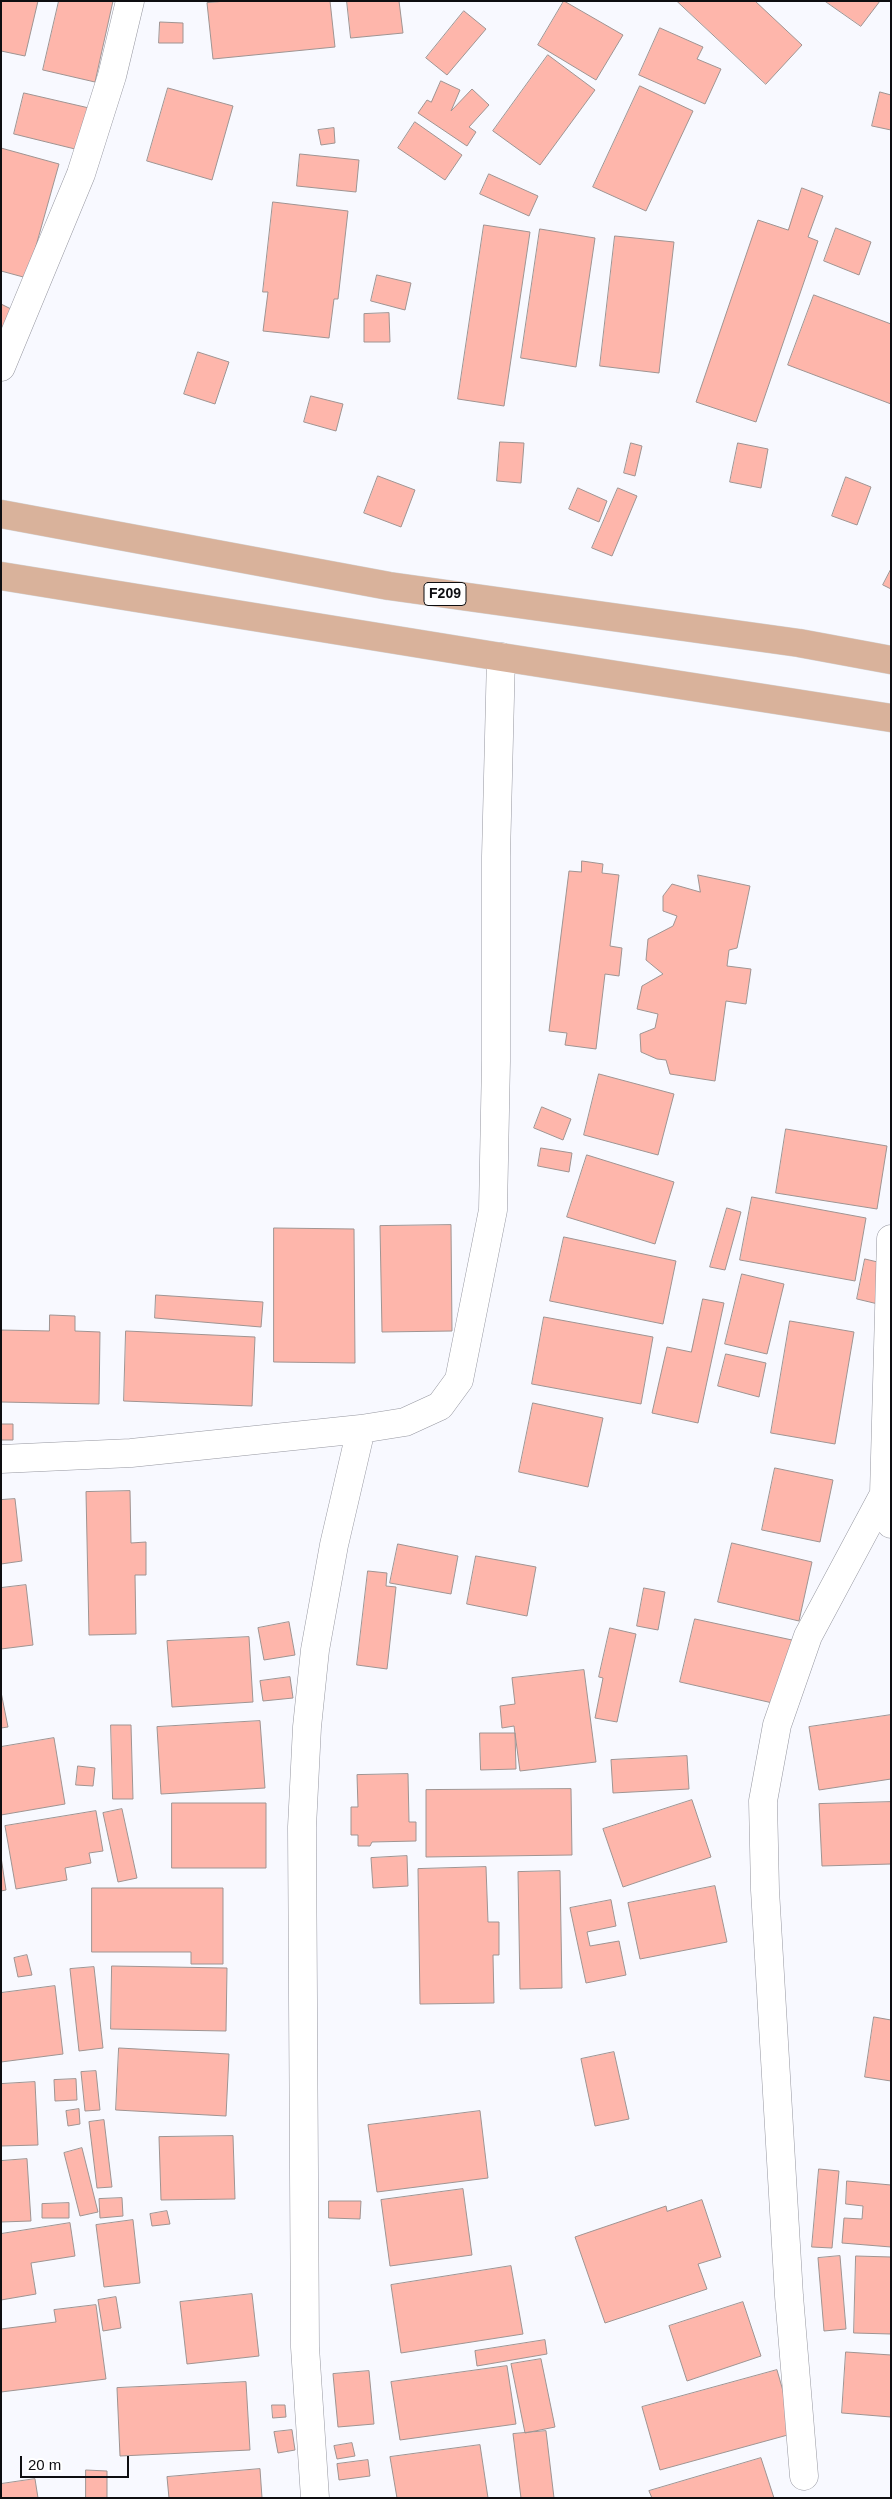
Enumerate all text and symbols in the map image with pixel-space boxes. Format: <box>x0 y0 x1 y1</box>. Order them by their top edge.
road number: F209 <box>424 582 466 606</box>
scale bar <box>22 2446 131 2478</box>
text: 20 m <box>28 2456 61 2473</box>

